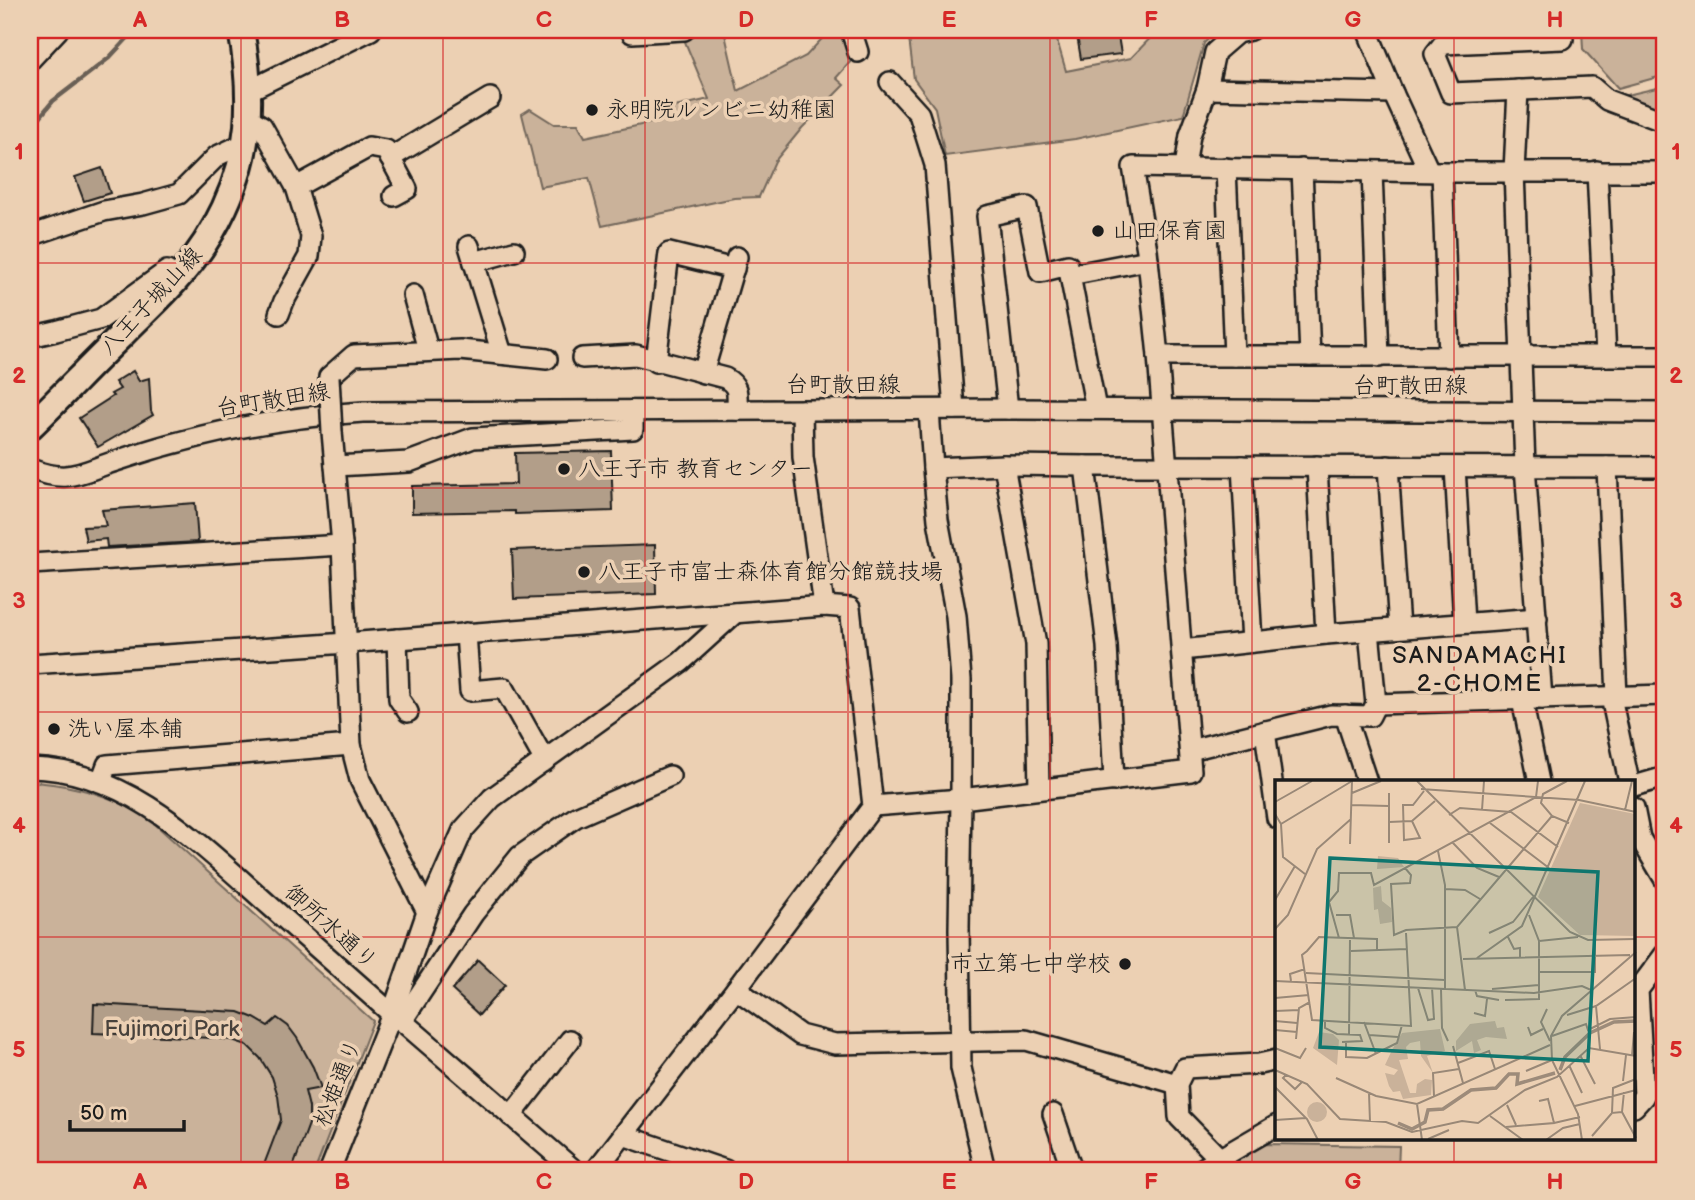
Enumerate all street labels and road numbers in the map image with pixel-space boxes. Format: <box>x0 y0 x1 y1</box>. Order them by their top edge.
street label: 八王子城山線 <box>94 241 208 361</box>
street label: 台町散田線 <box>786 371 901 399</box>
street label: 台町散田線 <box>1353 372 1468 400</box>
street label: 台町散田線 <box>214 377 332 423</box>
street label: 御所水通り <box>279 878 383 976</box>
street label: 松姫通り <box>308 1035 368 1131</box>

